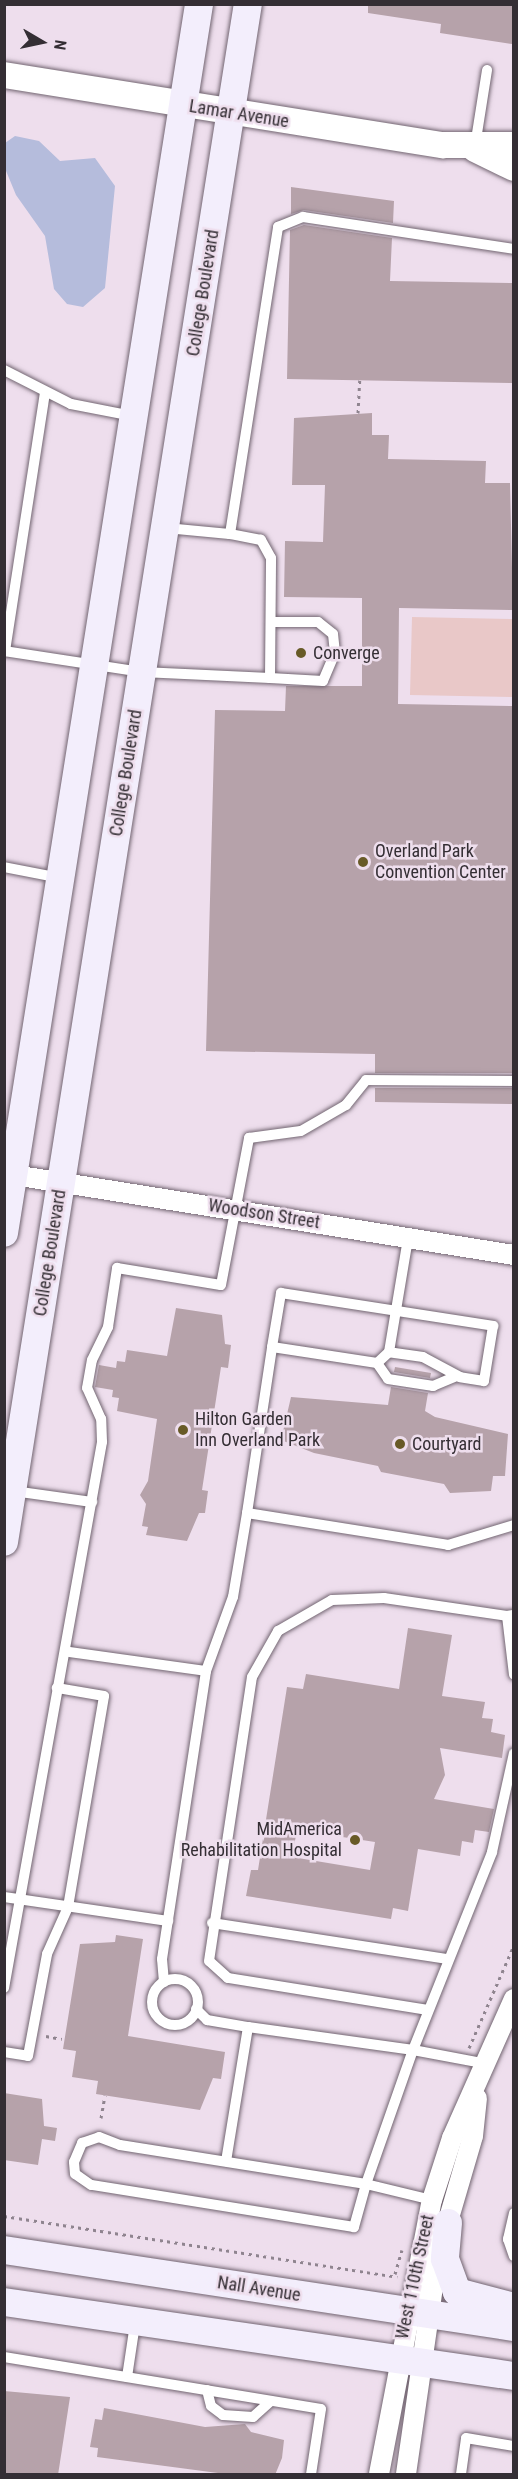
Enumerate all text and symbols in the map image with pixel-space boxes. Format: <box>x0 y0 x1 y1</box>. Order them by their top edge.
north arrow <box>12 12 72 72</box>
text: N <box>50 39 70 51</box>
street label: Lamar Avenue <box>188 95 290 133</box>
street label: College Boulevard <box>182 228 224 358</box>
place label: Converge <box>313 642 380 664</box>
marker: Converge <box>294 646 308 660</box>
street label: College Boulevard <box>105 708 147 838</box>
place label: Overland Park Convention Center <box>375 841 506 884</box>
marker: Overland Park Convention Center <box>356 855 370 869</box>
street label: College Boulevard <box>29 1188 71 1318</box>
street label: Woodson Street <box>207 1195 321 1233</box>
place label: Hilton Garden Inn Overland Park <box>195 1409 320 1452</box>
marker: Hilton Garden Inn Overland Park <box>176 1423 190 1437</box>
place label: Courtyard <box>412 1433 481 1455</box>
marker: Courtyard <box>393 1437 407 1451</box>
place label: MidAmerica Rehabilitation Hospital <box>181 1819 342 1862</box>
marker: MidAmerica Rehabilitation Hospital <box>346 1831 364 1849</box>
street label: West 110th Street <box>391 2213 439 2341</box>
street label: Nall Avenue <box>216 2272 302 2306</box>

